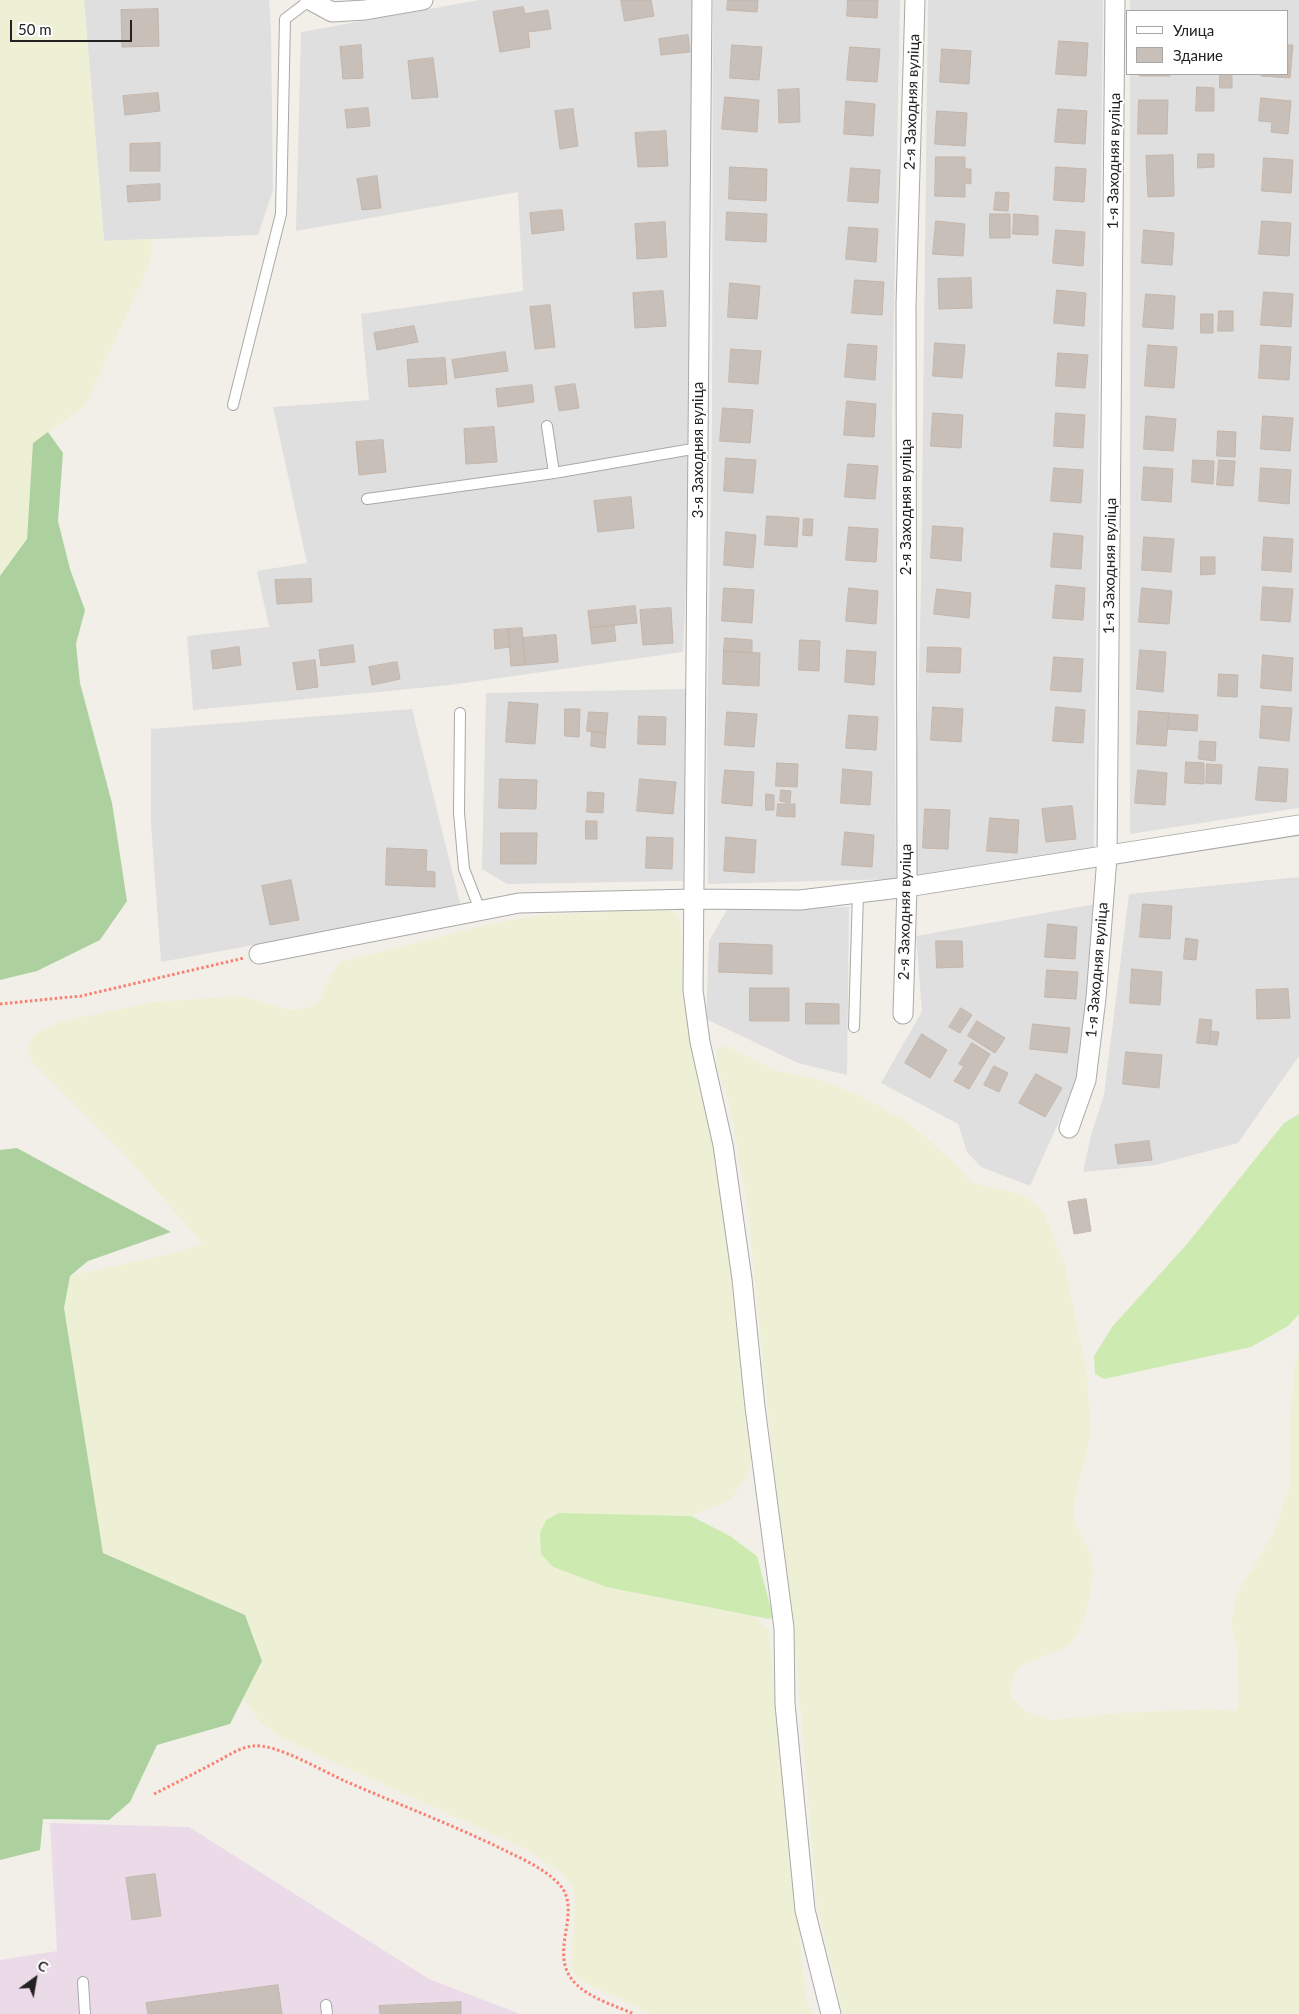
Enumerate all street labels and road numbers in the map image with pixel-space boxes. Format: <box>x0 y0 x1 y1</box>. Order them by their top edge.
street label: 2-я Заходняя вуліца <box>901 34 923 170</box>
street label: 1-я Заходняя вуліца <box>1104 93 1124 229</box>
street label: 3-я Заходняя вуліца <box>689 382 707 518</box>
street label: 2-я Заходняя вуліца <box>897 439 915 575</box>
street label: 1-я Заходняя вуліца <box>1100 498 1120 634</box>
street label: 2-я Заходняя вуліца <box>895 844 915 980</box>
street label: 1-я Заходняя вуліца <box>1082 901 1112 1039</box>

